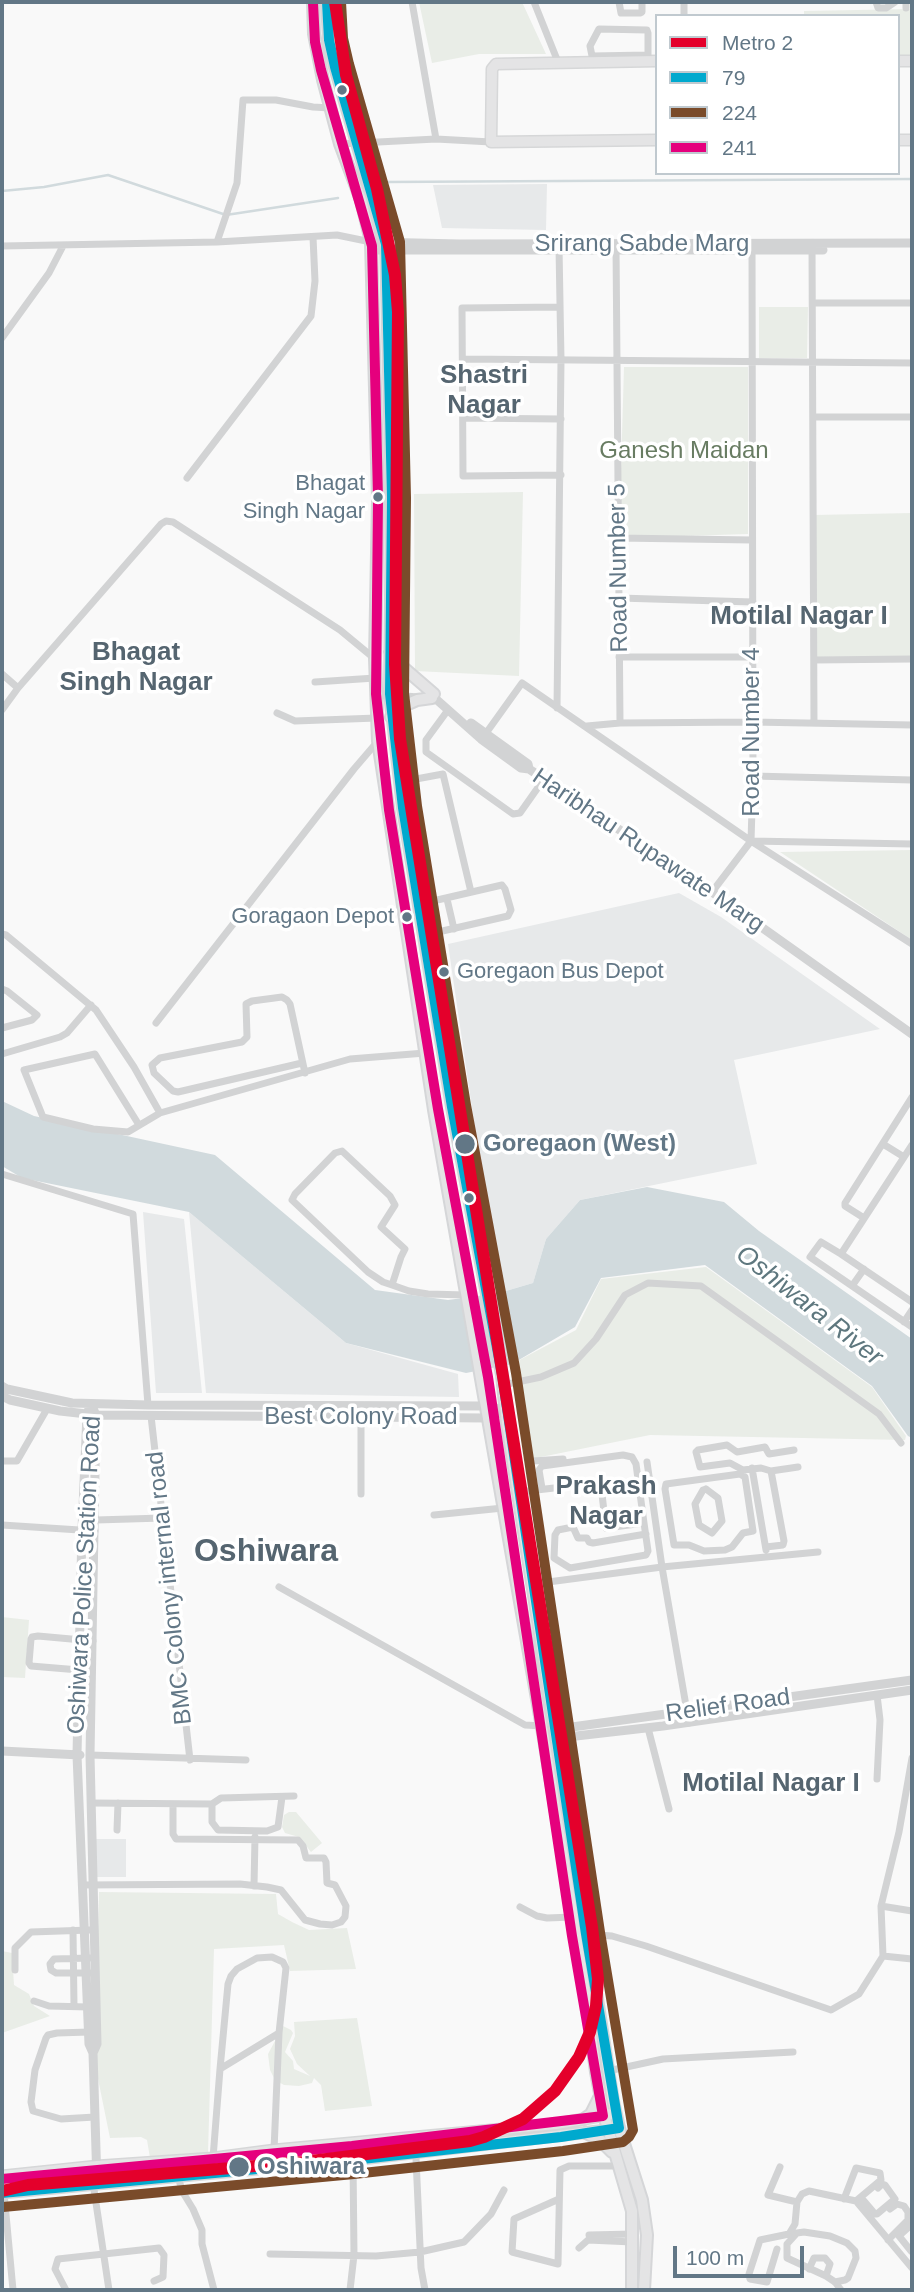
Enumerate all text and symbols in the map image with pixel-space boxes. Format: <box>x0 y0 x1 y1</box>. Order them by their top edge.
legend <box>655 14 900 175</box>
text: Metro 2 <box>722 31 793 54</box>
text: 79 <box>722 66 745 89</box>
unlabelled marker <box>335 83 349 97</box>
text: 224 <box>722 101 757 124</box>
text: 241 <box>722 136 757 159</box>
street label: Srirang Sabde Marg <box>535 230 749 258</box>
district label: Shastri Nagar <box>440 360 528 422</box>
park label: Ganesh Maidan <box>599 437 769 465</box>
place label: Bhagat Singh Nagar <box>243 471 365 522</box>
street label: Road Number 5 <box>603 483 635 653</box>
marker: Bhagat Singh Nagar <box>371 490 385 504</box>
district label: Motilal Nagar I <box>710 601 888 633</box>
district label: Bhagat Singh Nagar <box>59 637 213 698</box>
street label: Road Number 4 <box>738 647 766 817</box>
street label: Haribhau Rupawate Marg <box>527 763 769 939</box>
place label: Goragaon Depot <box>231 904 394 930</box>
marker: Goragaon Depot <box>400 910 414 924</box>
place label: Goregaon Bus Depot <box>457 959 664 985</box>
marker: Goregaon Bus Depot <box>437 965 451 979</box>
place label: Goregaon (West) <box>483 1130 676 1158</box>
marker: Goregaon (West) <box>453 1132 477 1156</box>
unlabelled marker <box>462 1191 476 1205</box>
water label: Oshiwara River <box>729 1239 889 1373</box>
street label: Best Colony Road <box>264 1403 458 1431</box>
street label: Oshiwara Police Station Road <box>62 1415 108 1735</box>
street label: BMC Colony internal road <box>141 1450 199 1726</box>
district label: Prakash Nagar <box>555 1471 657 1532</box>
district label: Oshiwara <box>194 1533 338 1571</box>
street label: Relief Road <box>664 1683 792 1729</box>
district label: Motilal Nagar I <box>682 1768 860 1800</box>
place label: Oshiwara <box>257 2153 365 2181</box>
marker: Oshiwara <box>227 2155 251 2179</box>
scale bar <box>676 2232 807 2276</box>
text: 100 m <box>686 2246 744 2269</box>

